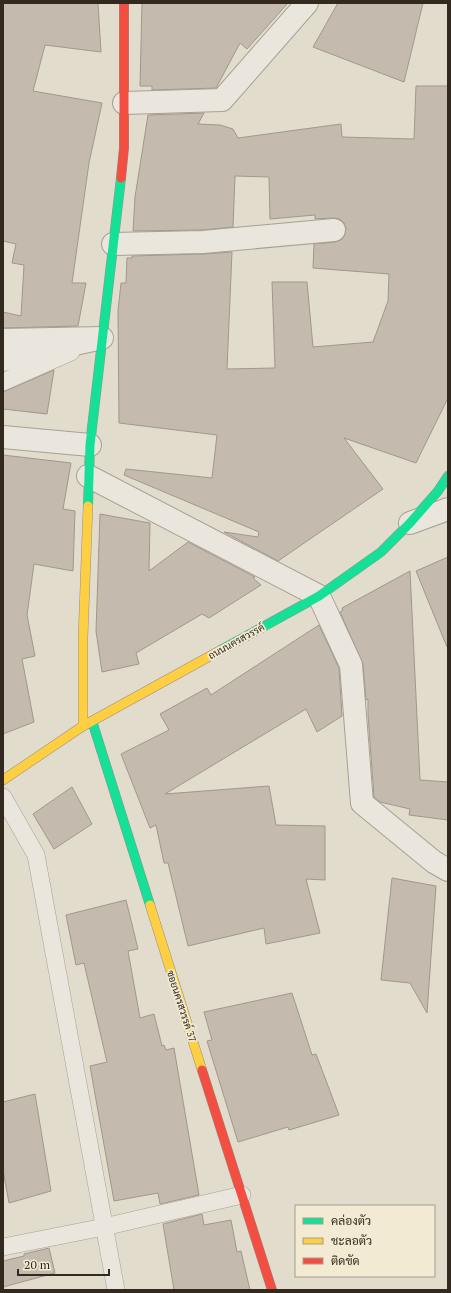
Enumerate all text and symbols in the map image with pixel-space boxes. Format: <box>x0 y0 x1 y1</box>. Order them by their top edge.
street label: ถนนนครสวรรค์ <box>205 620 267 662</box>
street label: ซอยนครสวรรค์ 37 <box>164 968 200 1044</box>
legend <box>295 1205 435 1277</box>
text: คล่องตัว <box>331 1213 371 1228</box>
text: ชะลอตัว <box>331 1233 372 1248</box>
scale bar <box>18 1251 109 1277</box>
text: ติดขัด <box>331 1253 360 1268</box>
text: 20 m <box>24 1257 51 1272</box>

